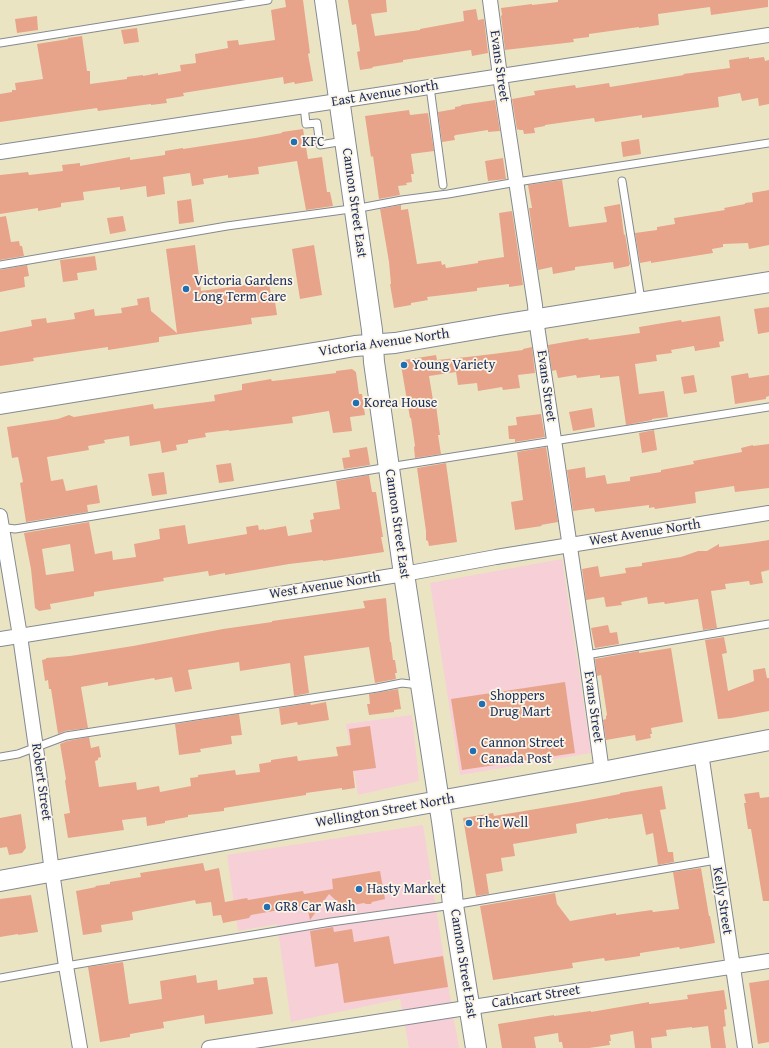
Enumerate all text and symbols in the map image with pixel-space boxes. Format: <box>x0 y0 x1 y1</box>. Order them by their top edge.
street label: Evans Street <box>486 29 512 103</box>
street label: East Avenue North <box>330 77 440 111</box>
place label: KFC <box>302 134 325 150</box>
marker: KFC <box>289 137 299 147</box>
street label: Cannon Street East <box>338 147 370 259</box>
place label: Victoria Gardens Long Term Care <box>194 273 293 306</box>
marker: Victoria Gardens Long Term Care <box>181 284 191 294</box>
street label: Victoria Avenue North <box>318 326 450 360</box>
street label: Evans Street <box>533 349 559 423</box>
place label: Young Variety <box>412 357 495 373</box>
marker: Young Variety <box>399 360 409 370</box>
place label: Korea House <box>364 395 437 411</box>
marker: Korea House <box>351 398 361 408</box>
street label: Cannon Street East <box>381 468 413 580</box>
street label: West Avenue North <box>588 516 702 550</box>
street label: West Avenue North <box>268 569 382 603</box>
street label: Evans Street <box>580 670 606 744</box>
place label: Shoppers Drug Mart <box>490 688 551 720</box>
marker: Shoppers Drug Mart <box>477 699 487 709</box>
place label: Cannon Street Canada Post <box>481 735 564 768</box>
street label: Robert Street <box>27 742 55 822</box>
marker: Cannon Street Canada Post <box>468 746 478 756</box>
street label: Wellington Street North <box>314 790 456 832</box>
place label: The Well <box>477 815 528 831</box>
marker: The Well <box>464 818 474 828</box>
street label: Kelly Street <box>708 866 736 936</box>
place label: Hasty Market <box>367 881 446 897</box>
marker: Hasty Market <box>354 884 364 894</box>
place label: GR8 Car Wash <box>275 899 356 915</box>
marker: GR8 Car Wash <box>262 902 272 912</box>
street label: Cannon Street East <box>446 908 480 1020</box>
street label: Cathcart Street <box>491 982 581 1012</box>

